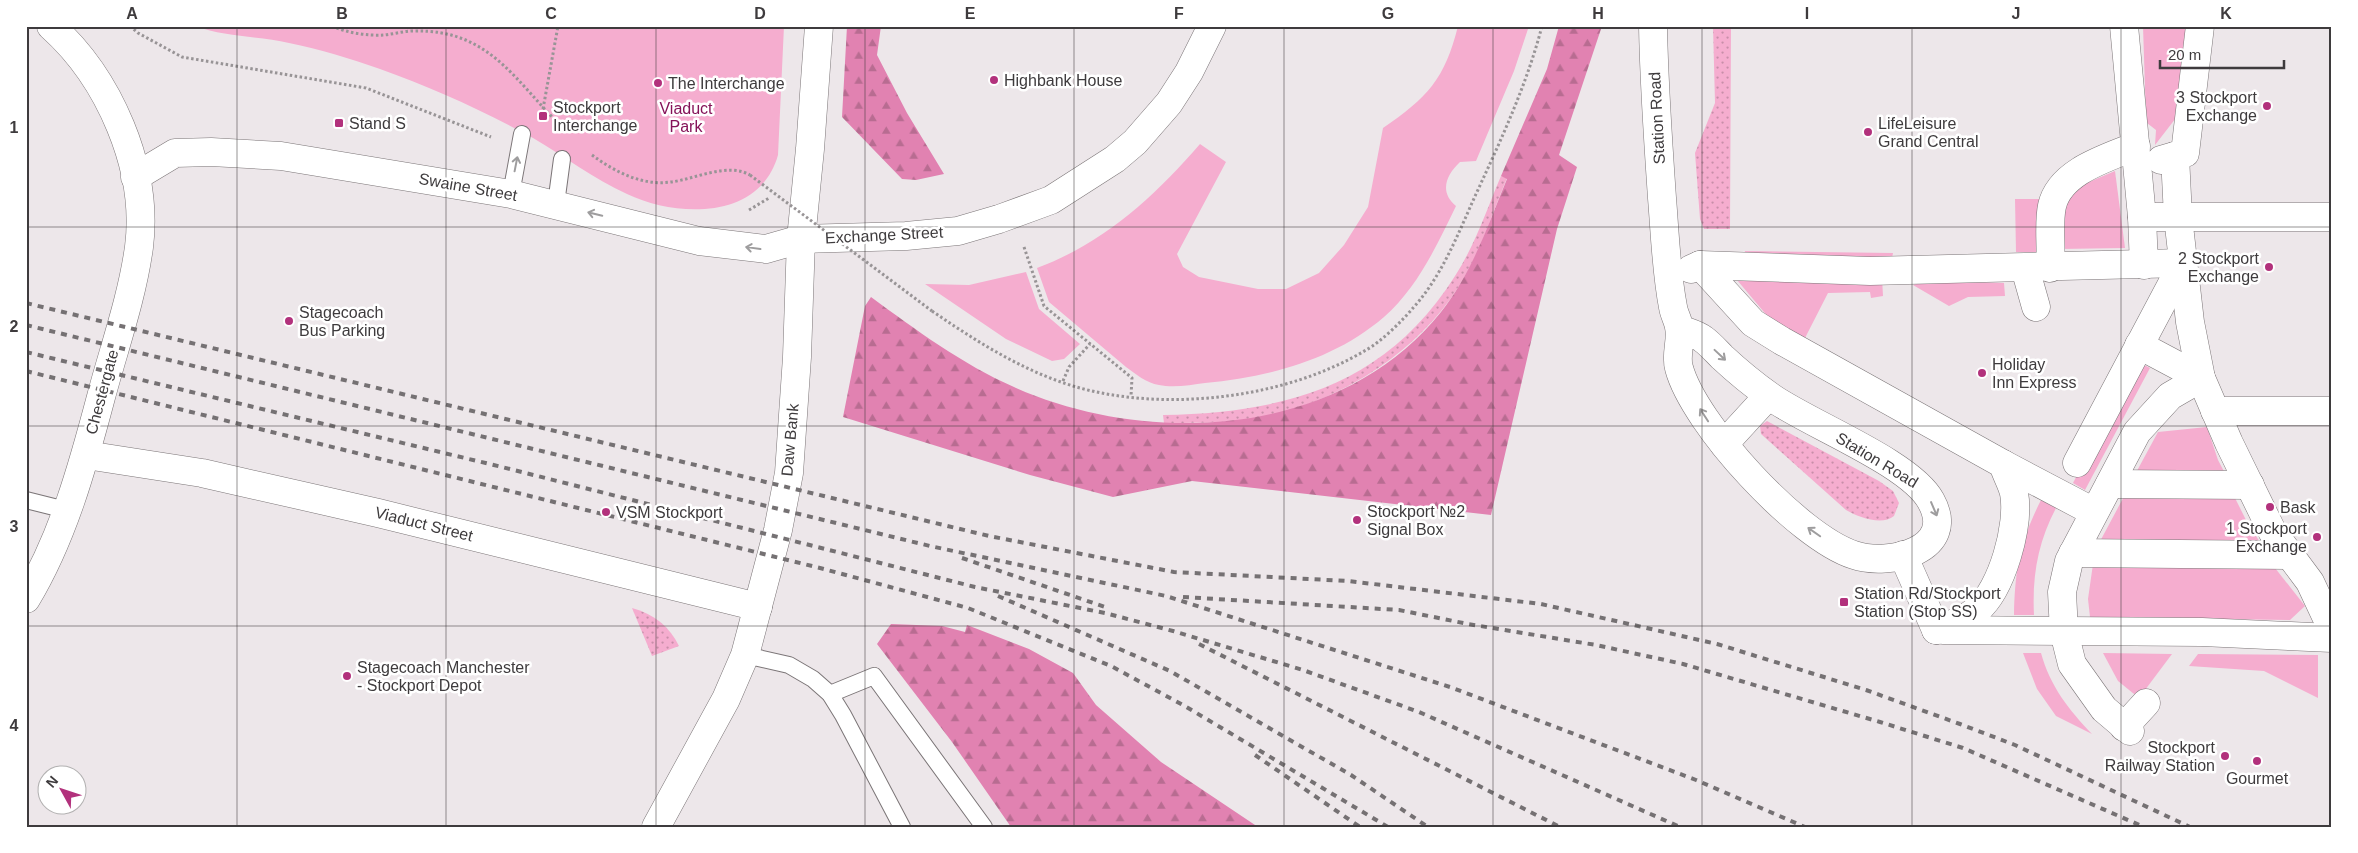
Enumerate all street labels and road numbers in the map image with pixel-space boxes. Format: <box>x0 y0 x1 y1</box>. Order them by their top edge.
street label: Station Road <box>1646 71 1668 165</box>
street label: Swaine Street <box>417 170 519 204</box>
street label: Exchange Street <box>824 223 944 247</box>
street label: Chestergate <box>83 348 122 436</box>
street label: Daw Bank <box>778 402 802 477</box>
street label: Station Road <box>1833 429 1921 491</box>
street label: Viaduct Street <box>373 504 475 545</box>

